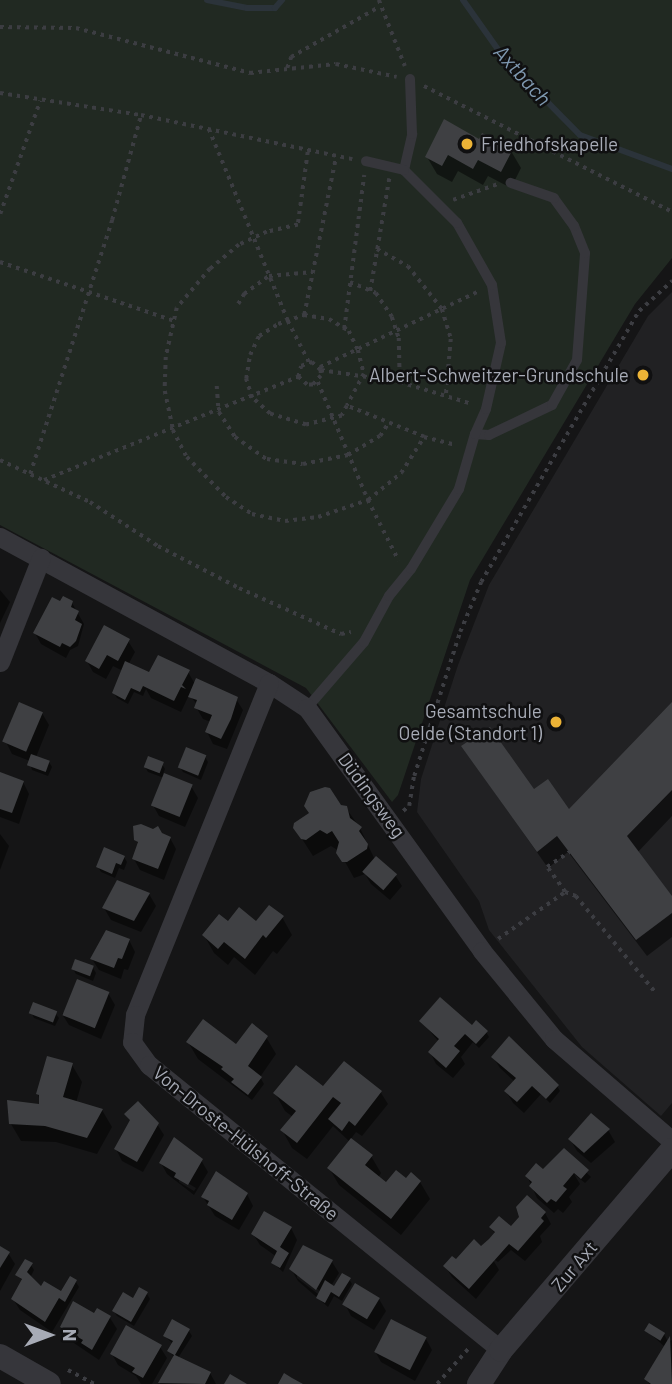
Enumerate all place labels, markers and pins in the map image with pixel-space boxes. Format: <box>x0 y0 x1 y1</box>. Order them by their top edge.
place label: Friedhofskapelle <box>481 133 618 155</box>
marker: Friedhofskapelle <box>459 136 475 152</box>
place label: Albert-Schweitzer-Grundschule <box>369 364 629 386</box>
marker: Albert-Schweitzer-Grundschule <box>635 367 651 383</box>
place label: Gesamtschule Oelde (Standort 1) <box>398 700 542 744</box>
marker: Gesamtschule Oelde (Standort 1) <box>548 714 564 730</box>

